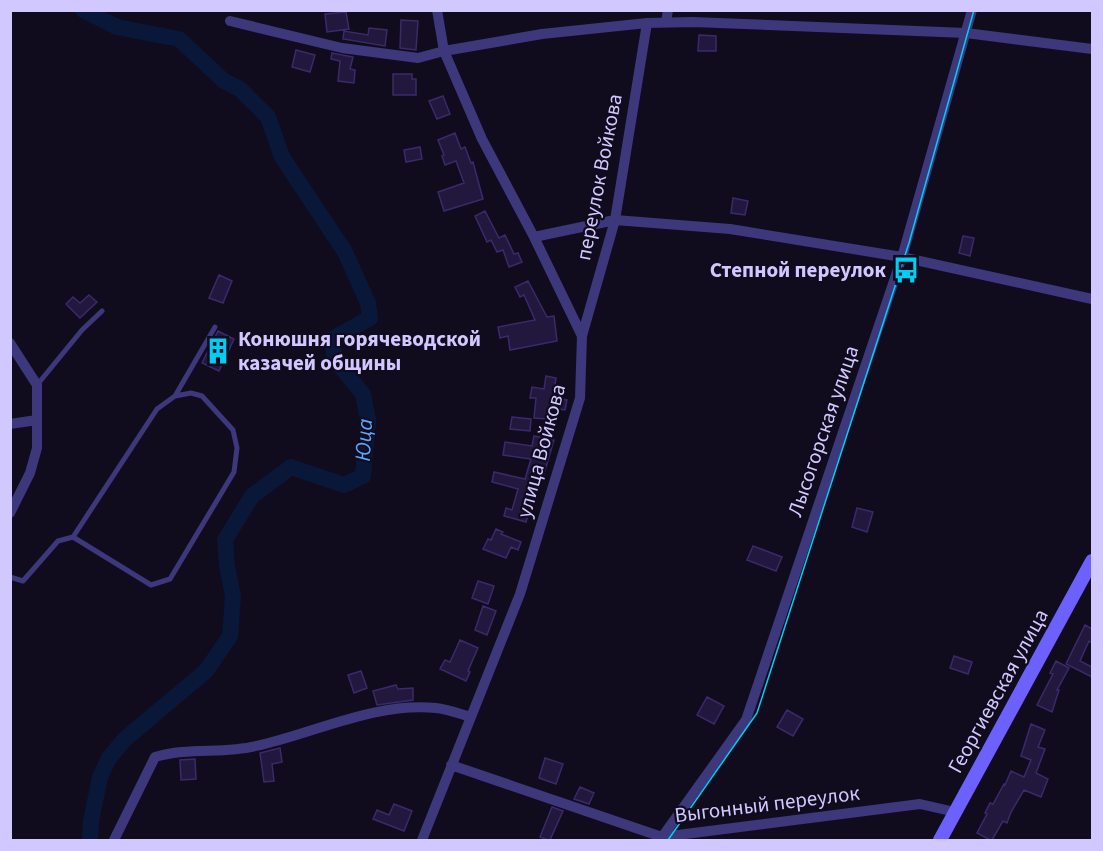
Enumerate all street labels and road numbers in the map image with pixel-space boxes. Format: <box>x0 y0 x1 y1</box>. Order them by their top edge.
street label: переулок Войкова <box>568 91 630 263</box>
street label: Лысогорская улица <box>780 341 866 521</box>
street label: улица Войкова <box>509 381 573 521</box>
street label: Георгиевская улица <box>940 603 1056 779</box>
street label: Выгонный переулок <box>673 778 862 830</box>

